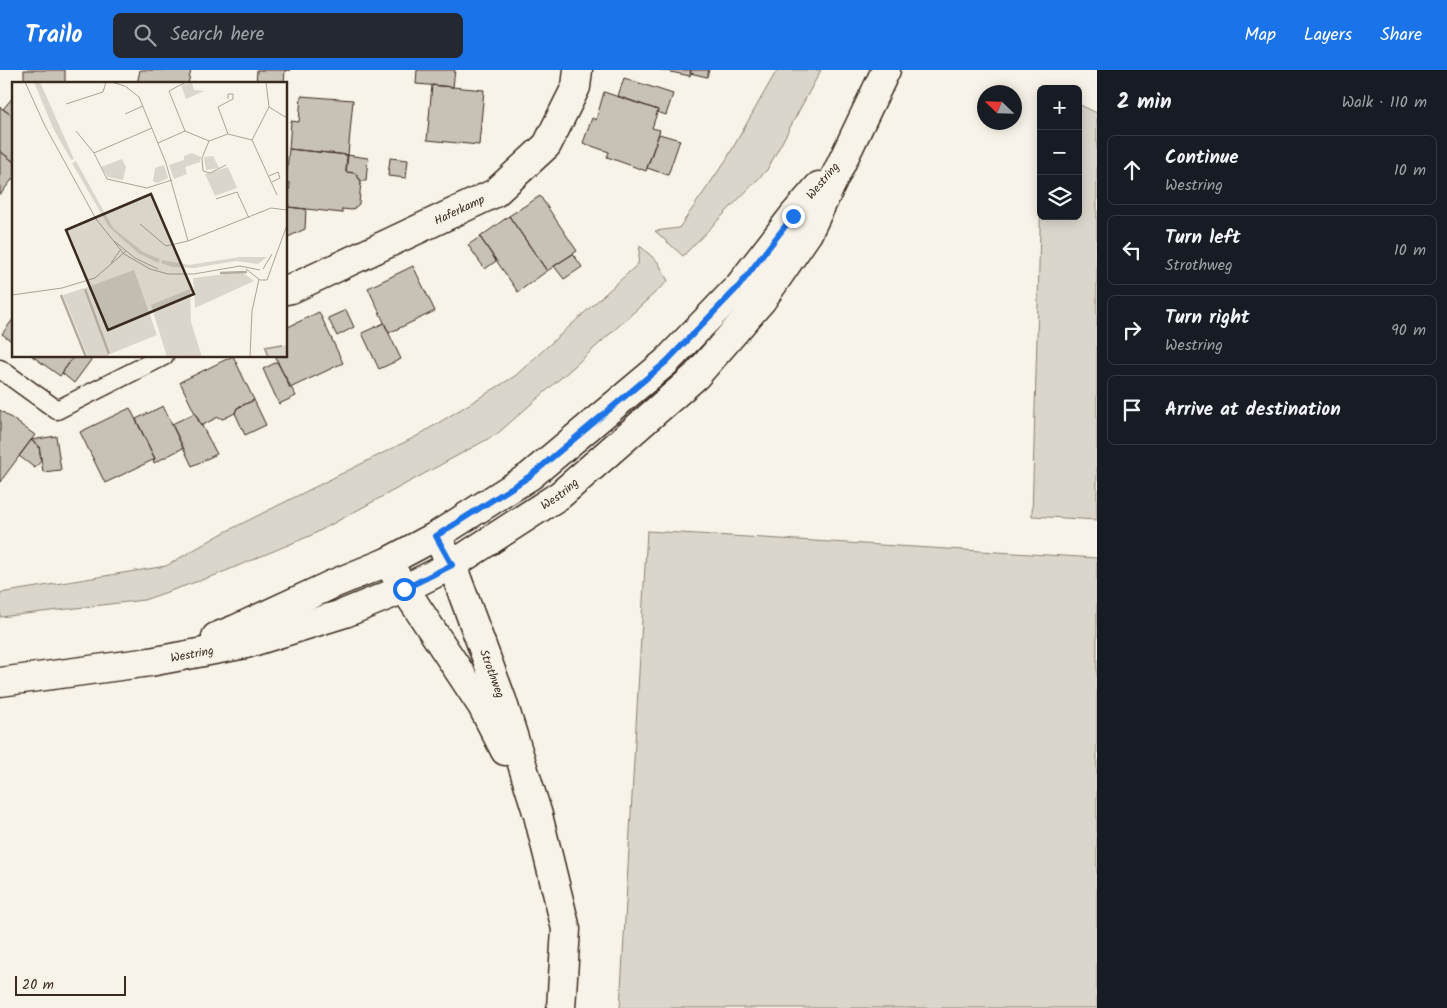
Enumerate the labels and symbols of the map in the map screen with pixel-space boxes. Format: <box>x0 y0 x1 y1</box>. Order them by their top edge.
inset map <box>12 82 288 358</box>
north arrow <box>977 85 1022 130</box>
street label: Westring <box>802 158 844 204</box>
street label: Haferkamp <box>431 190 488 230</box>
route end <box>782 205 805 228</box>
street label: Westring <box>537 473 583 515</box>
route start <box>393 578 416 601</box>
street label: Westring <box>169 641 215 667</box>
street label: Strothweg <box>475 647 510 701</box>
scale bar <box>15 973 126 996</box>

